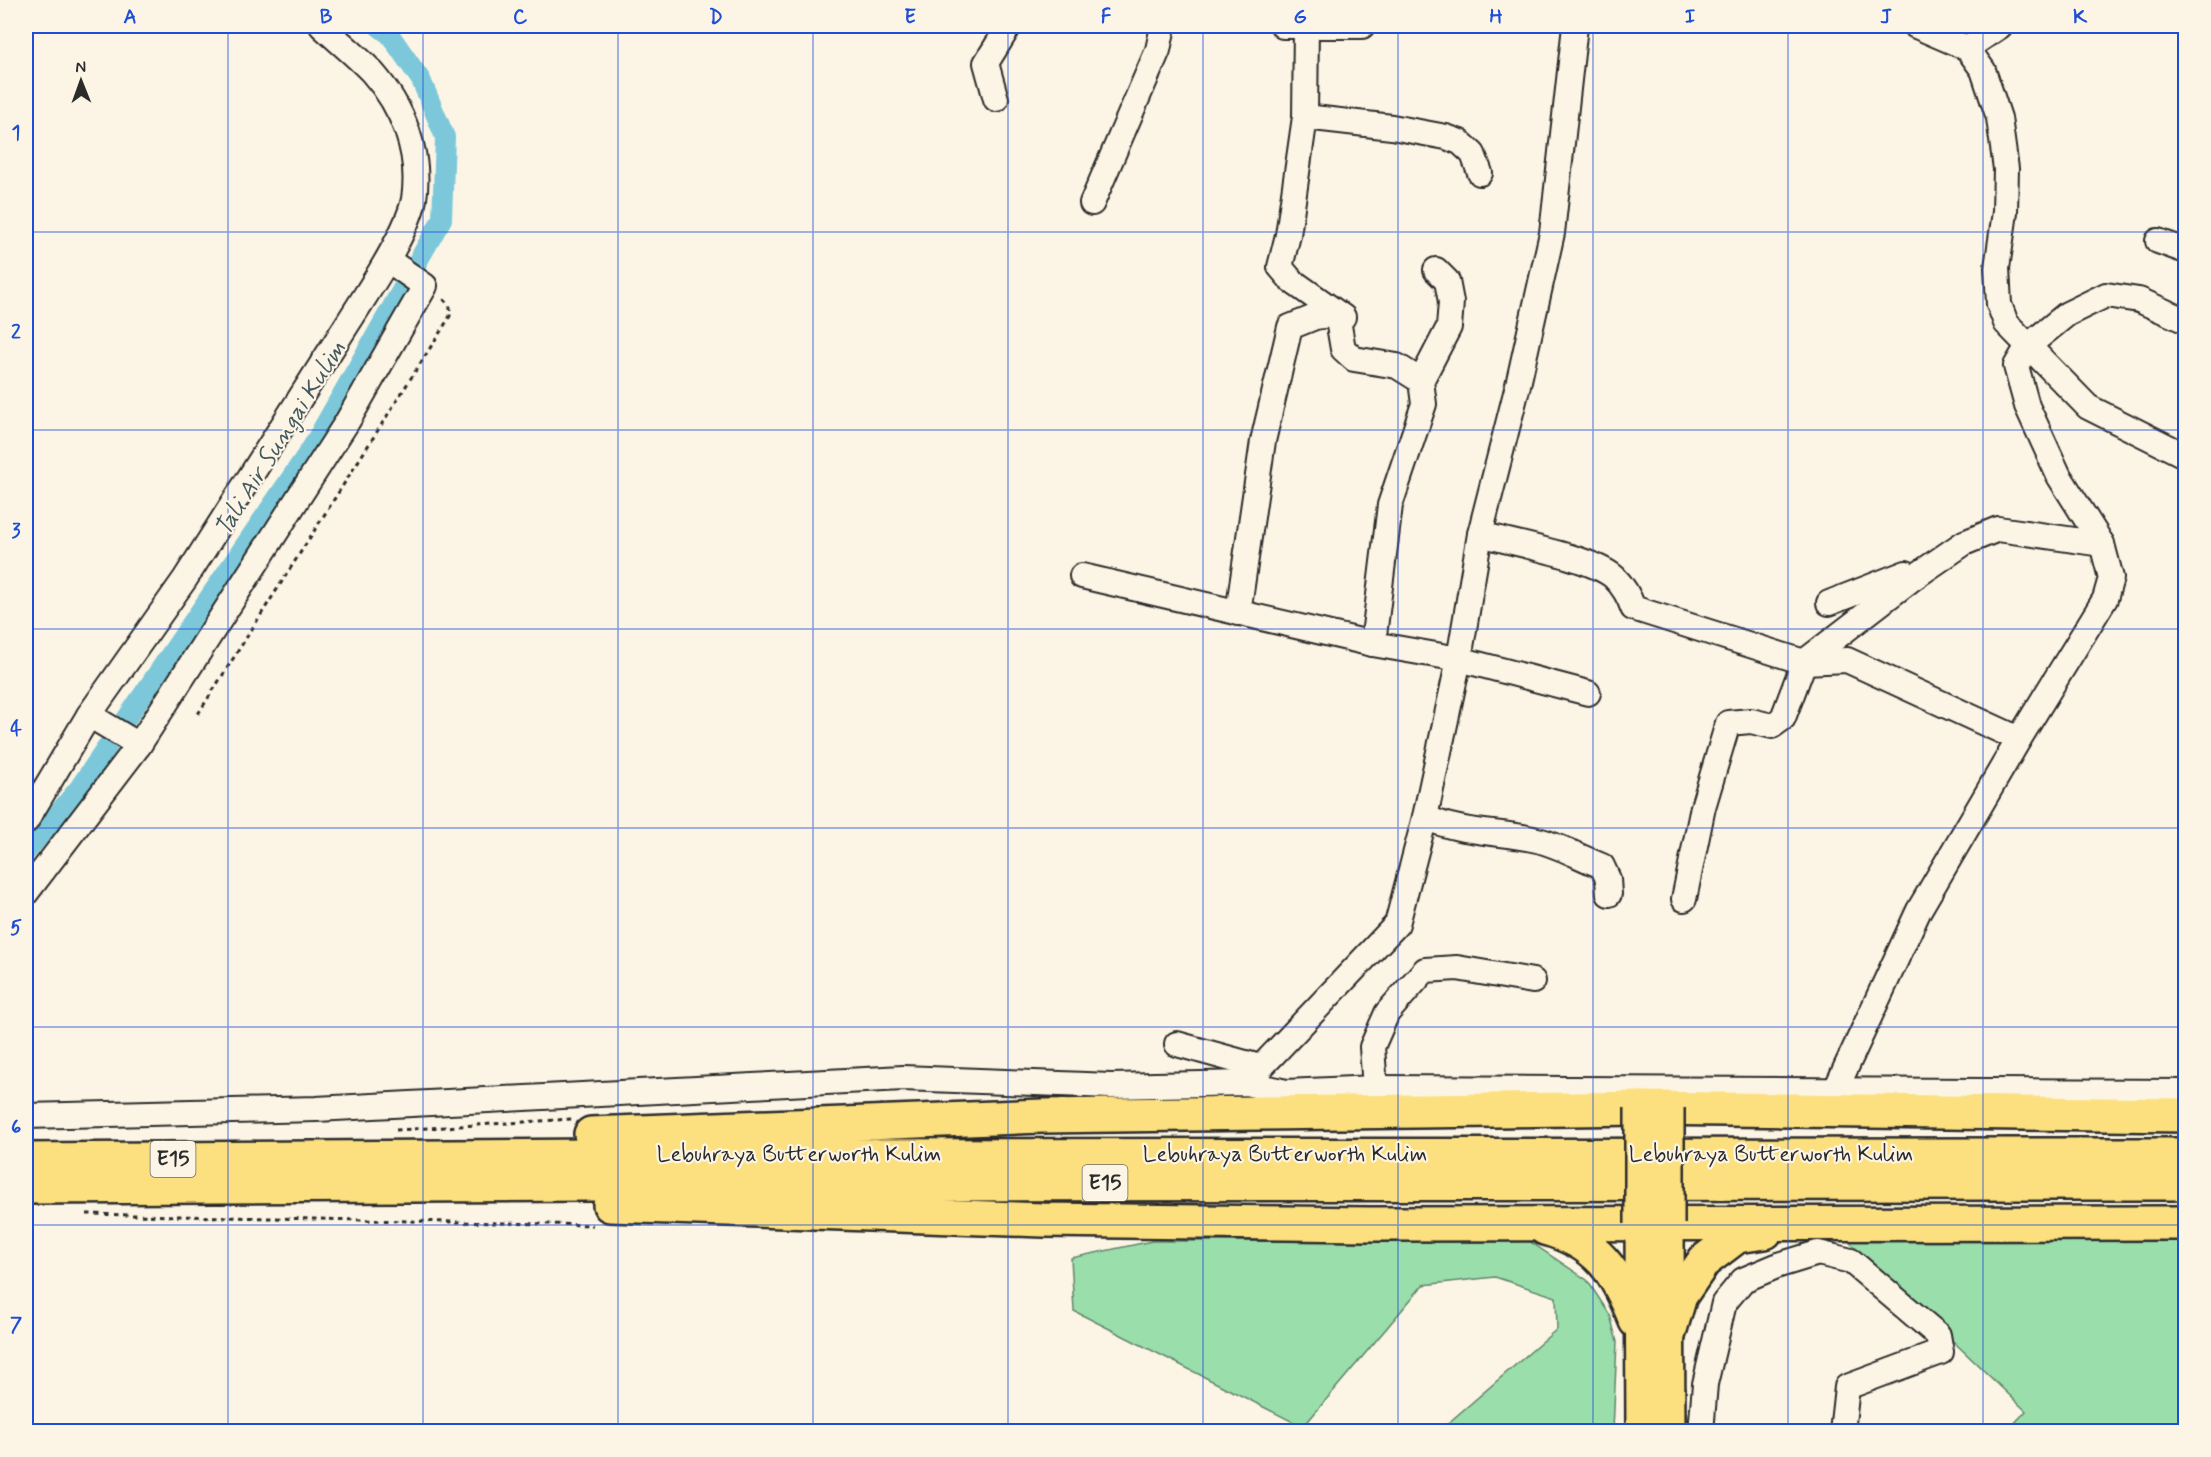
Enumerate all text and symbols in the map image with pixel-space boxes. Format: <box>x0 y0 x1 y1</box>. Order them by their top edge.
text: A <box>123 4 137 31</box>
text: B <box>320 4 333 31</box>
text: C <box>513 4 528 31</box>
text: D <box>709 4 723 31</box>
text: E <box>904 4 916 31</box>
text: F <box>1101 4 1112 31</box>
text: G <box>1293 4 1307 31</box>
text: H <box>1489 4 1503 31</box>
text: I <box>1685 4 1695 31</box>
text: J <box>1880 4 1892 31</box>
text: K <box>2073 4 2088 31</box>
north arrow <box>51 51 111 111</box>
text: N <box>75 57 86 78</box>
text: 1 <box>12 120 20 147</box>
text: 2 <box>11 319 21 346</box>
water label: Tali Air Sungai Kulim <box>208 336 354 542</box>
text: 3 <box>11 518 21 545</box>
text: 4 <box>10 716 22 743</box>
text: 5 <box>10 915 22 942</box>
text: 6 <box>11 1114 21 1141</box>
road number: E15 <box>150 1141 195 1177</box>
street label: Lebuhraya Butterworth Kulim <box>657 1141 941 1169</box>
street label: Lebuhraya Butterworth Kulim <box>1143 1141 1427 1169</box>
street label: Lebuhraya Butterworth Kulim <box>1629 1141 1913 1169</box>
road number: E15 <box>1082 1165 1128 1201</box>
text: 7 <box>10 1312 22 1339</box>

